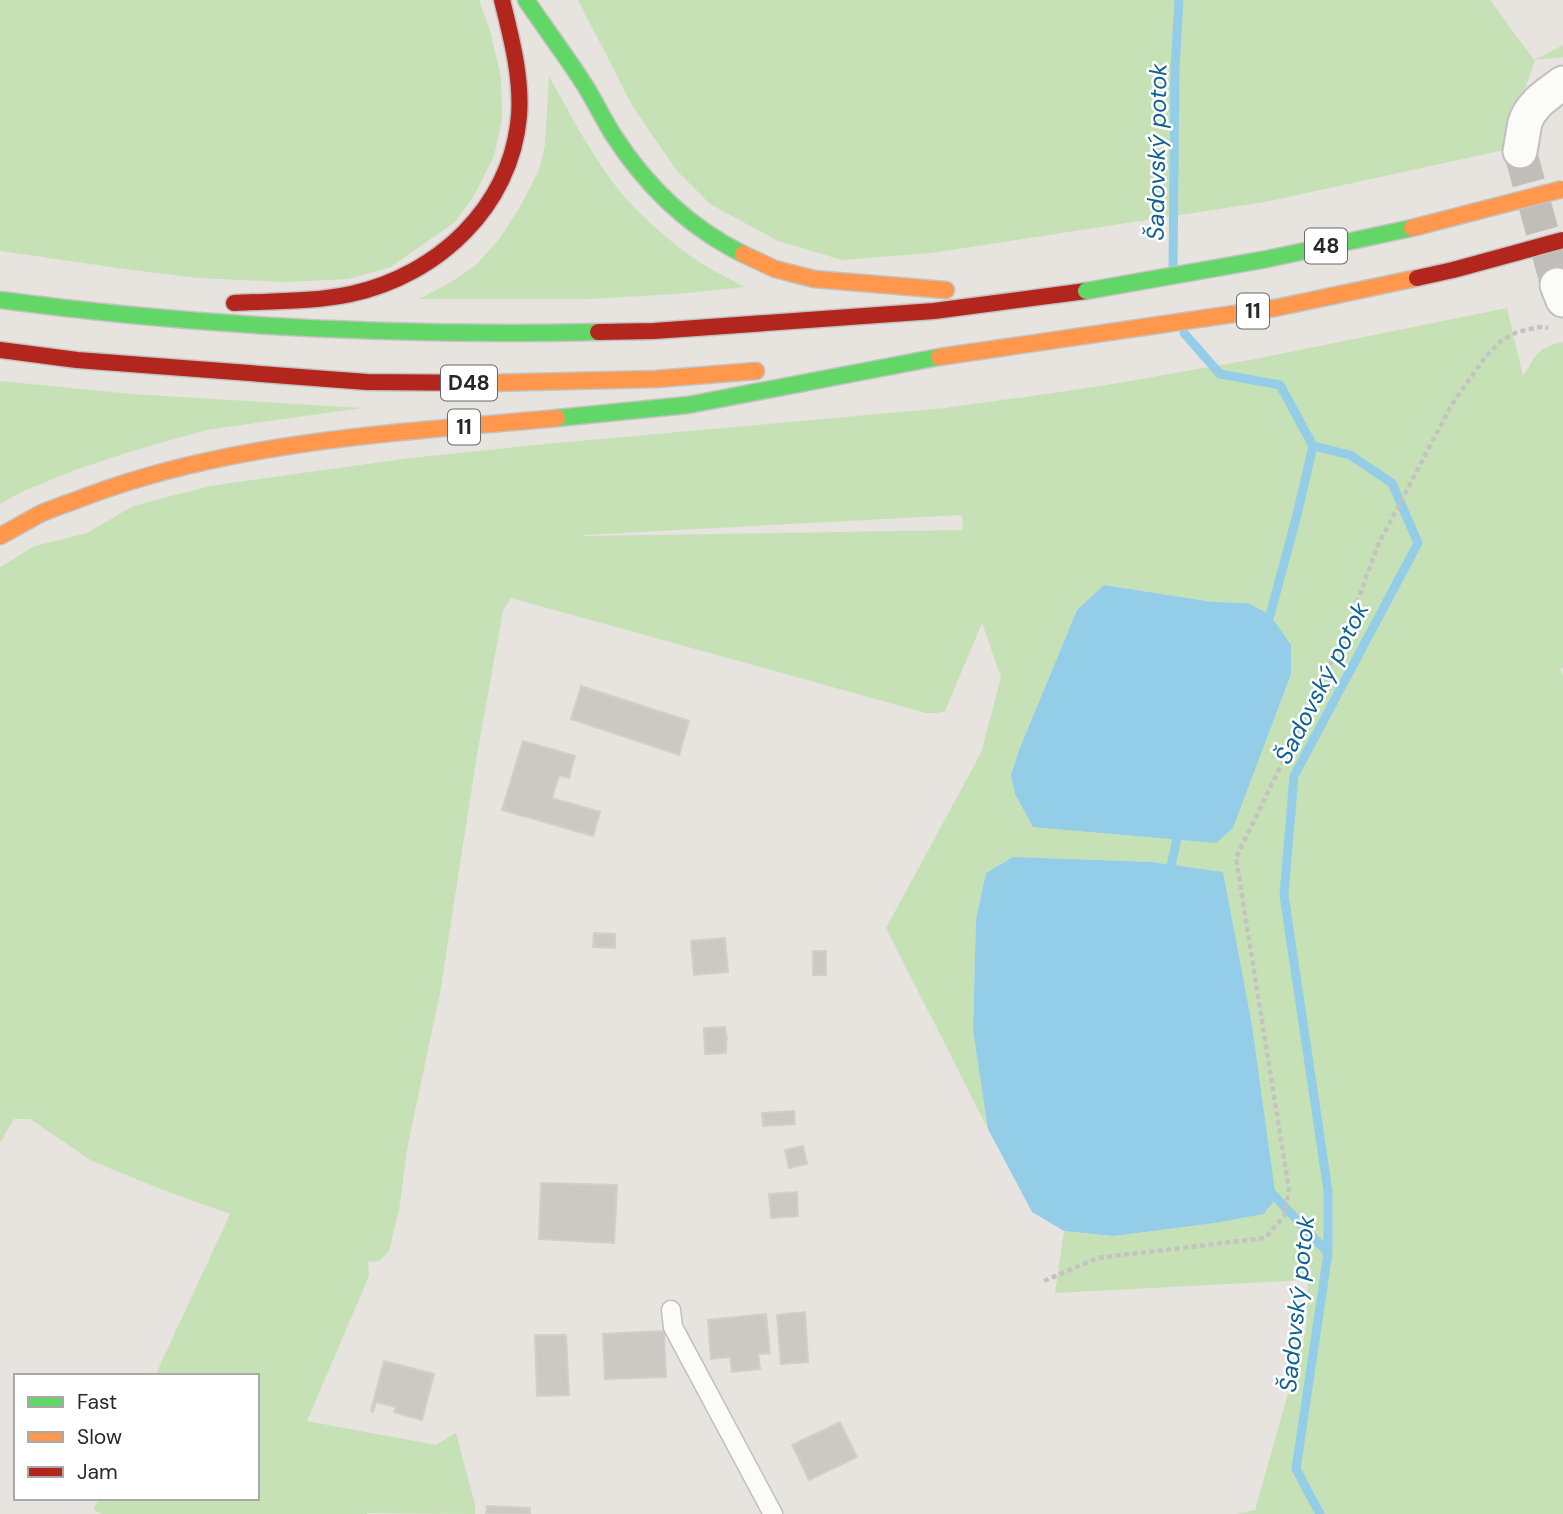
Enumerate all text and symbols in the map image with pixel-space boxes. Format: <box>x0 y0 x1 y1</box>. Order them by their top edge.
water label: Šadovský potok <box>1139 62 1174 241</box>
road number: 48 <box>1305 229 1347 264</box>
road number: 11 <box>1237 294 1269 328</box>
road number: D48 <box>441 366 497 400</box>
road number: 11 <box>448 410 480 444</box>
water label: Šadovský potok <box>1267 596 1376 769</box>
water label: Šadovský potok <box>1272 1213 1321 1394</box>
legend <box>14 1374 259 1500</box>
text: Fast <box>77 1388 117 1416</box>
text: Slow <box>77 1423 122 1451</box>
text: Jam <box>77 1458 118 1486</box>

